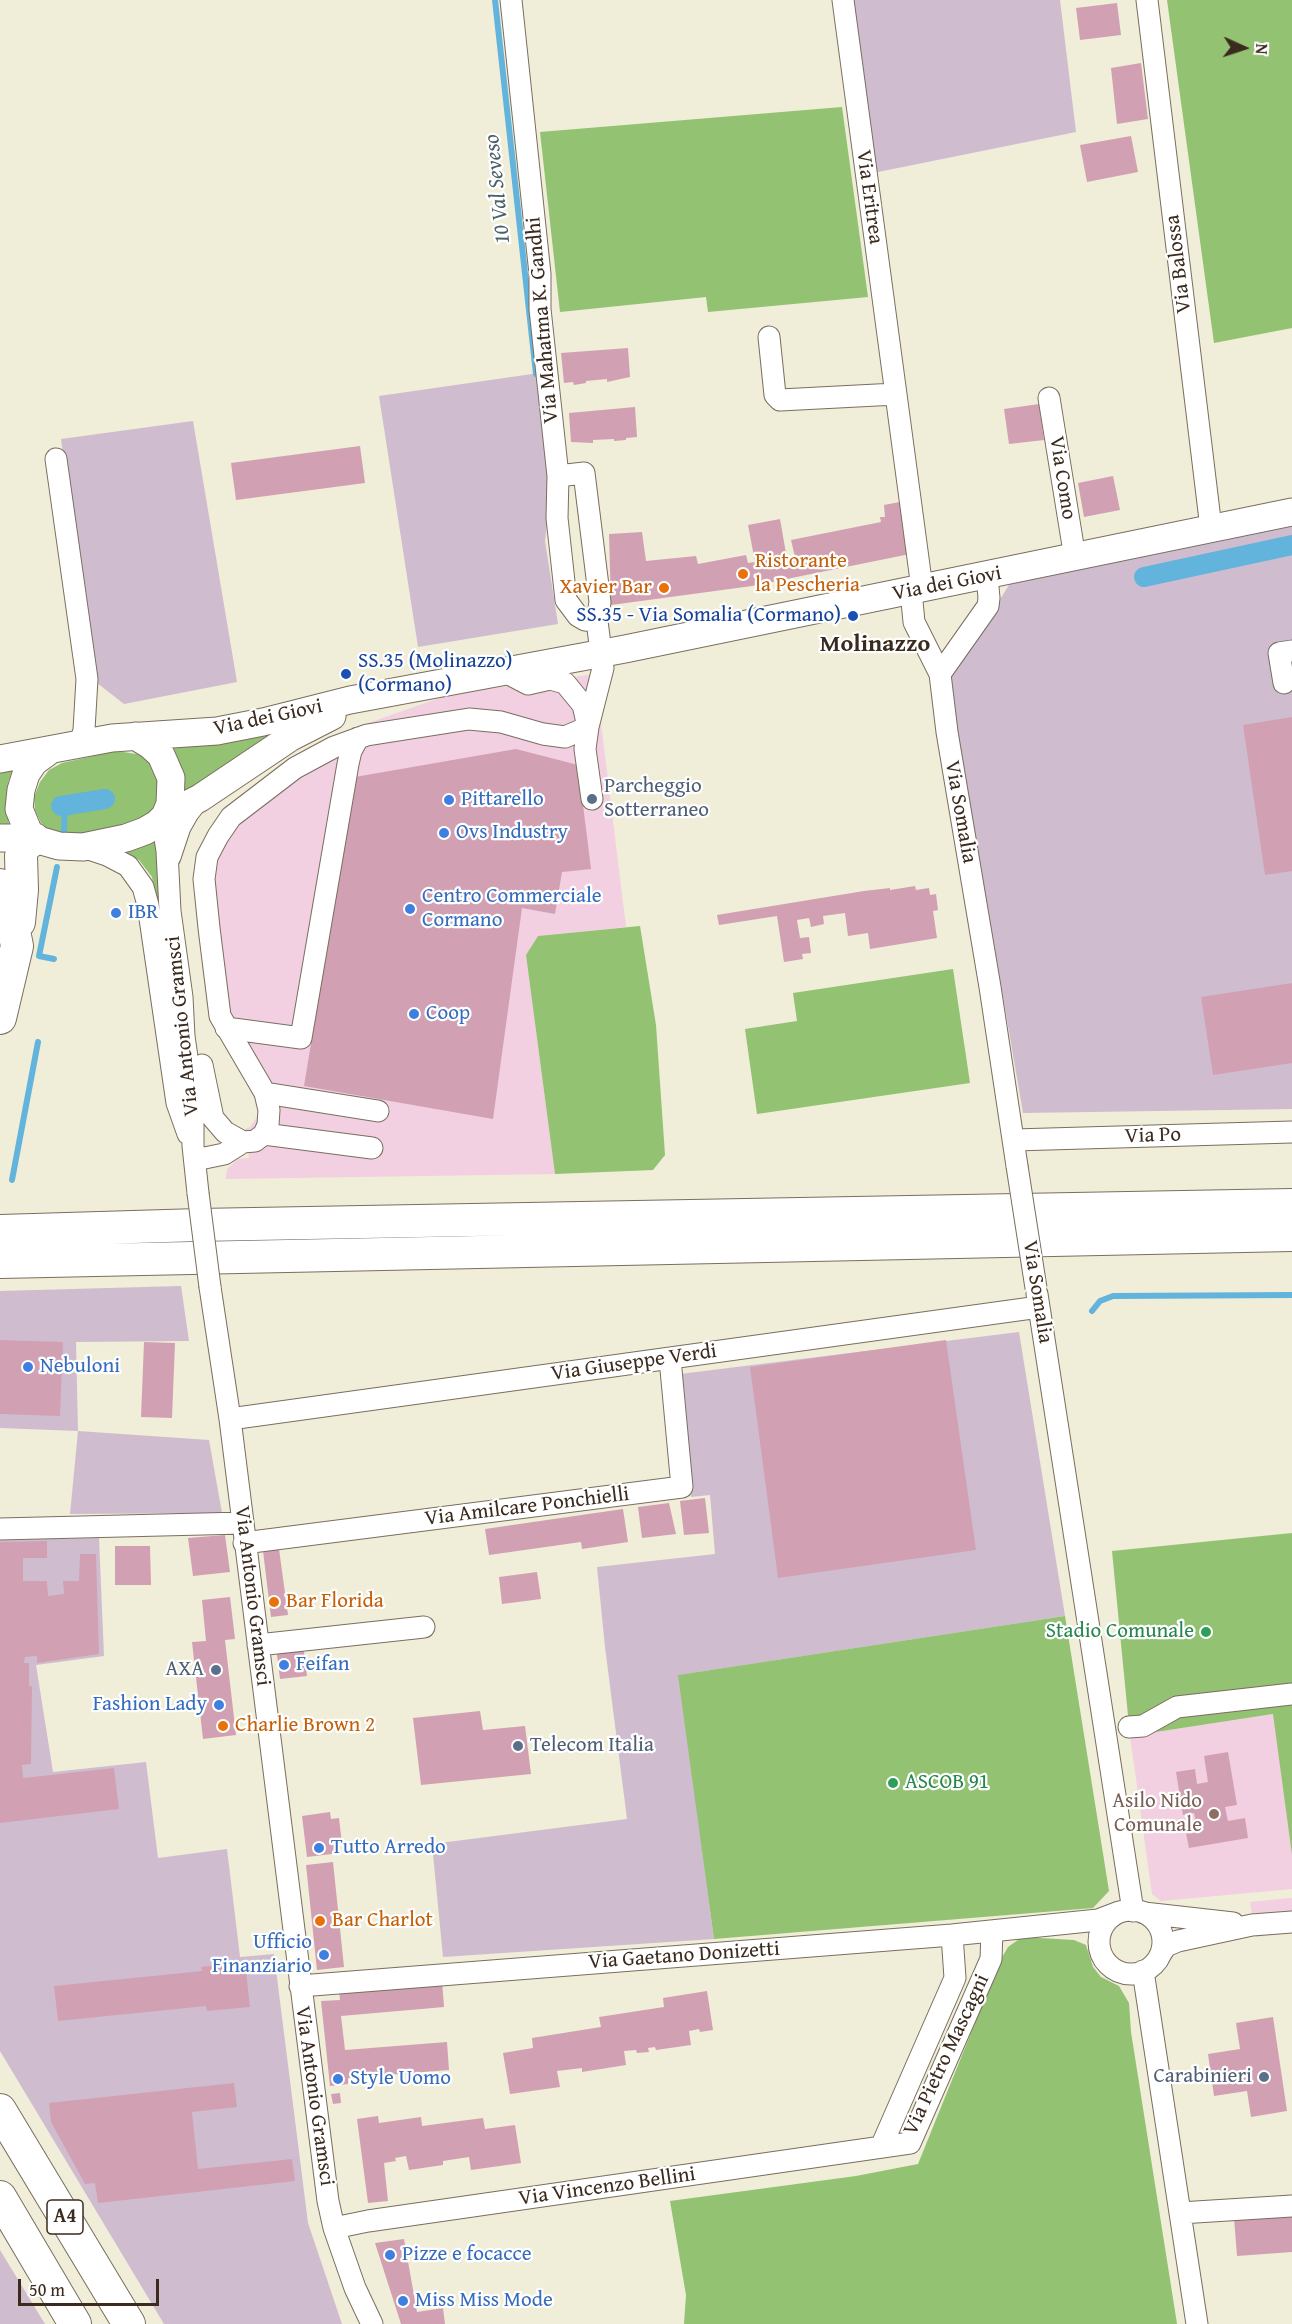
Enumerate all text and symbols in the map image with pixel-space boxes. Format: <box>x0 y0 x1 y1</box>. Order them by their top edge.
north arrow <box>1214 18 1274 78</box>
text: N <box>1250 43 1274 55</box>
water label: 10 Val Seveso <box>479 133 517 245</box>
street label: Via Eritrea <box>850 148 888 246</box>
street label: Via Balossa <box>1160 213 1198 315</box>
street label: Via Mahatma K. Gandhi <box>521 216 565 424</box>
street label: Via Como <box>1043 434 1081 522</box>
place label: Ristorante la Pescheria <box>755 549 860 599</box>
street label: Via dei Giovi <box>890 561 1004 607</box>
marker: Ristorante la Pescheria <box>736 567 750 581</box>
place label: Xavier Bar <box>559 575 652 601</box>
marker: Xavier Bar <box>657 581 671 595</box>
place label: SS.35 - Via Somalia (Cormano) <box>576 603 841 629</box>
marker: SS.35 - Via Somalia (Cormano) <box>846 609 860 623</box>
district label: Molinazzo <box>820 631 930 659</box>
place label: SS.35 (Molinazzo) (Cormano) <box>358 649 512 699</box>
marker: SS.35 (Molinazzo) (Cormano) <box>339 667 353 681</box>
street label: Via dei Giovi <box>211 694 325 742</box>
street label: Via Somalia <box>939 759 981 865</box>
place label: Parcheggio Sotterraneo <box>604 774 709 824</box>
place label: Pittarello <box>461 787 544 813</box>
marker: Parcheggio Sotterraneo <box>585 792 599 806</box>
marker: Pittarello <box>442 793 456 807</box>
place label: Ovs Industry <box>456 820 568 846</box>
marker: Ovs Industry <box>437 826 451 840</box>
place label: Centro Commerciale Cormano <box>422 884 602 934</box>
place label: IBR <box>128 900 158 926</box>
marker: Centro Commerciale Cormano <box>403 902 417 916</box>
marker: IBR <box>109 906 123 920</box>
street label: Via Antonio Gramsci <box>161 935 205 1117</box>
place label: Coop <box>426 1001 470 1027</box>
marker: Coop <box>407 1007 421 1021</box>
street label: Via Po <box>1124 1122 1182 1150</box>
street label: Via Somalia <box>1016 1239 1058 1345</box>
street label: Via Giuseppe Verdi <box>550 1339 718 1387</box>
place label: Nebuloni <box>40 1354 120 1380</box>
marker: Nebuloni <box>21 1360 35 1374</box>
street label: Via Amilcare Ponchielli <box>423 1482 631 1532</box>
street label: Via Antonio Gramsci <box>228 1504 276 1688</box>
place label: Bar Florida <box>286 1589 384 1615</box>
marker: Bar Florida <box>267 1595 281 1609</box>
place label: Stadio Comunale <box>1046 1619 1194 1645</box>
marker: Stadio Comunale <box>1199 1625 1213 1639</box>
place label: Feifan <box>296 1652 350 1678</box>
place label: AXA <box>166 1657 204 1683</box>
marker: Feifan <box>277 1658 291 1672</box>
marker: AXA <box>209 1663 223 1677</box>
place label: Fashion Lady <box>93 1692 207 1718</box>
marker: Fashion Lady <box>212 1698 226 1712</box>
place label: Charlie Brown 2 <box>235 1713 375 1739</box>
marker: Charlie Brown 2 <box>216 1719 230 1733</box>
place label: Telecom Italia <box>530 1733 654 1759</box>
marker: Telecom Italia <box>511 1739 525 1753</box>
place label: ASCOB 91 <box>905 1770 989 1796</box>
marker: ASCOB 91 <box>886 1776 900 1790</box>
place label: Asilo Nido Comunale <box>1112 1789 1202 1839</box>
marker: Asilo Nido Comunale <box>1207 1807 1221 1821</box>
place label: Tutto Arredo <box>331 1835 446 1861</box>
marker: Tutto Arredo <box>312 1841 326 1855</box>
place label: Bar Charlot <box>332 1908 433 1934</box>
marker: Bar Charlot <box>313 1914 327 1928</box>
place label: Ufficio Finanziario <box>212 1930 312 1980</box>
street label: Via Gaetano Donizetti <box>587 1937 781 1975</box>
marker: Ufficio Finanziario <box>317 1948 331 1962</box>
street label: Via Pietro Mascagni <box>899 1970 995 2140</box>
street label: Via Antonio Gramsci <box>289 2004 339 2188</box>
place label: Carabinieri <box>1153 2064 1252 2090</box>
place label: Style Uomo <box>350 2066 451 2092</box>
marker: Carabinieri <box>1257 2070 1271 2084</box>
marker: Style Uomo <box>331 2072 345 2086</box>
street label: Via Vincenzo Bellini <box>517 2162 697 2212</box>
road number: A4 <box>47 2200 83 2234</box>
place label: Pizze e focacce <box>402 2242 532 2268</box>
marker: Pizze e focacce <box>383 2248 397 2262</box>
scale bar <box>21 2267 162 2305</box>
text: 50 m <box>29 2276 65 2303</box>
place label: Miss Miss Mode <box>415 2288 553 2314</box>
marker: Miss Miss Mode <box>396 2294 410 2308</box>

